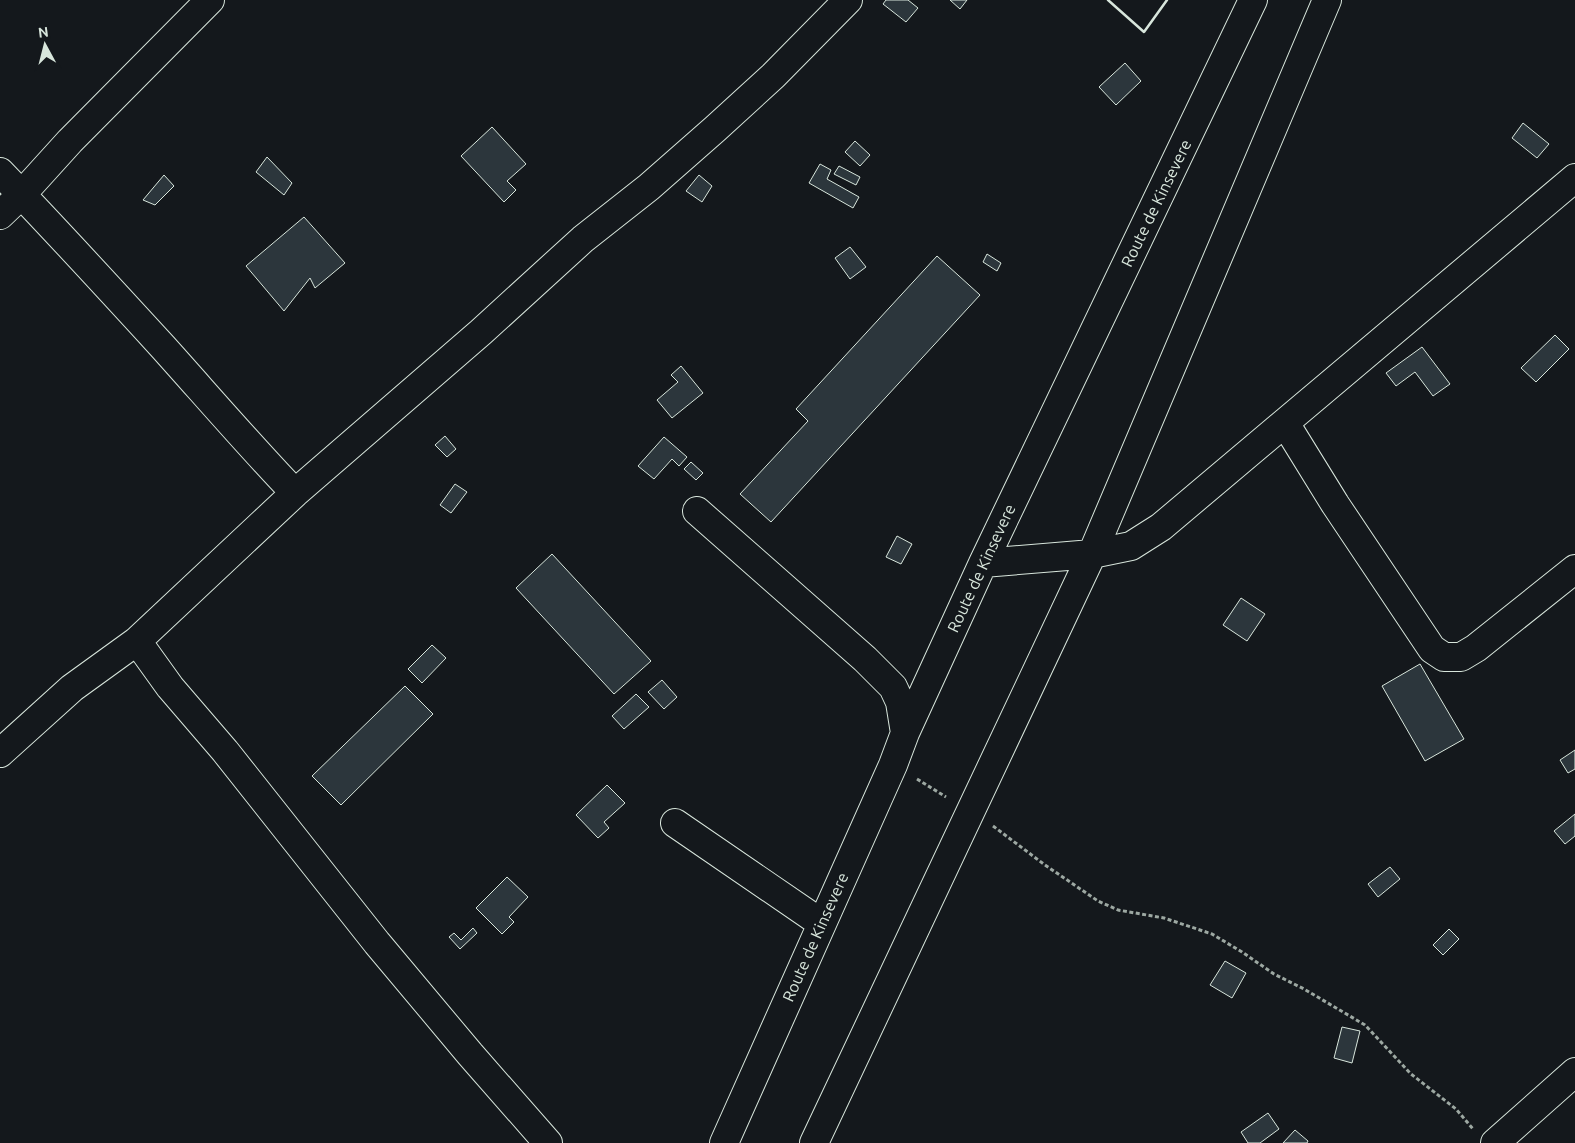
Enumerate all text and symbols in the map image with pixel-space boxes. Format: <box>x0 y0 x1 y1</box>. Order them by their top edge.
north arrow <box>20 20 70 70</box>
text: N <box>37 24 50 41</box>
street label: Route de Kinsevere <box>1117 136 1195 270</box>
street label: Route de Kinsevere <box>943 501 1019 635</box>
street label: Route de Kinsevere <box>778 870 852 1004</box>

